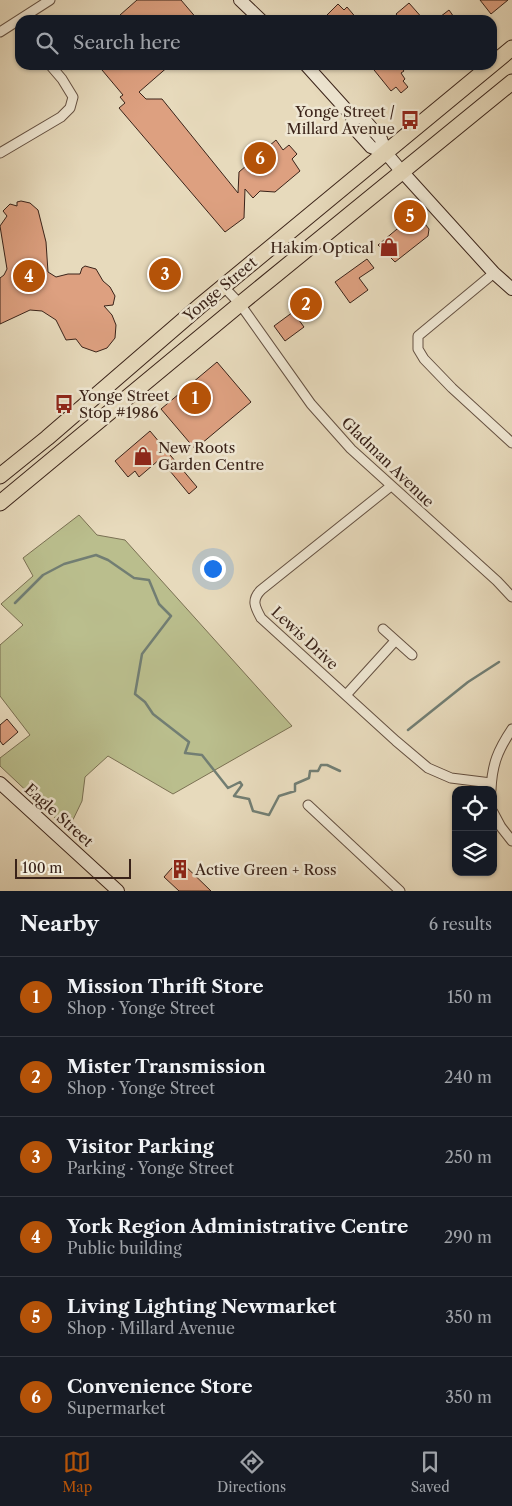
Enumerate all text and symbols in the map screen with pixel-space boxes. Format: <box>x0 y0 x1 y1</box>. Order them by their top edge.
search box <box>15 15 497 70</box>
icon: search <box>33 29 61 57</box>
text: Search here <box>73 31 181 54</box>
place label: Yonge Street / Millard Avenue <box>287 102 395 138</box>
bus stop icon: Yonge Street / Millard Avenue <box>399 109 421 131</box>
pin: 6 <box>244 139 276 177</box>
pin: 5 <box>394 197 426 235</box>
shop icon: Hakim Optical <box>378 236 400 258</box>
place label: Hakim Optical <box>270 238 375 257</box>
street label: Yonge Street <box>179 252 261 326</box>
pin: 3 <box>149 255 181 293</box>
pin: 4 <box>13 257 45 295</box>
pin: 2 <box>290 285 322 323</box>
pin: 1 <box>179 379 211 417</box>
place label: Yonge Street Stop #1986 <box>78 386 170 422</box>
bus stop icon: Yonge Street Stop #1986 <box>53 393 75 415</box>
street label: Gladman Avenue <box>338 413 438 511</box>
place label: New Roots Garden Centre <box>158 438 264 474</box>
shop icon: New Roots Garden Centre <box>132 445 154 467</box>
your location <box>200 556 226 582</box>
street label: Lewis Drive <box>268 602 342 674</box>
street label: Eagle Street <box>21 779 98 851</box>
map controls <box>452 786 497 876</box>
button: locate <box>452 786 497 831</box>
button: layers <box>452 831 497 876</box>
scale bar <box>15 856 131 879</box>
building icon: Active Green + Ross <box>169 858 191 880</box>
text: 100 m <box>22 859 62 877</box>
place label: Active Green + Ross <box>194 860 337 879</box>
text: Nearby <box>20 911 99 936</box>
text: 6 results <box>429 914 492 934</box>
text: Mission Thrift Store <box>67 975 264 998</box>
text: 1 <box>32 987 40 1007</box>
text: 150 m <box>447 987 492 1007</box>
text: Shop · Yonge Street <box>67 998 215 1018</box>
text: Mister Transmission <box>67 1055 266 1078</box>
text: 2 <box>31 1067 41 1087</box>
text: 240 m <box>444 1067 492 1087</box>
text: Shop · Yonge Street <box>67 1078 215 1098</box>
text: Visitor Parking <box>67 1135 214 1158</box>
text: 3 <box>31 1147 41 1167</box>
text: 250 m <box>445 1147 492 1167</box>
text: Parking · Yonge Street <box>67 1158 234 1178</box>
text: York Region Administrative Centre <box>67 1215 408 1238</box>
text: 4 <box>31 1227 41 1247</box>
text: 290 m <box>444 1227 492 1247</box>
text: Public building <box>67 1238 182 1258</box>
text: Living Lighting Newmarket <box>67 1295 336 1318</box>
text: 5 <box>32 1307 40 1327</box>
text: 350 m <box>445 1307 492 1327</box>
text: Shop · Millard Avenue <box>67 1318 235 1338</box>
text: Convenience Store <box>67 1375 253 1398</box>
text: 6 <box>31 1387 41 1407</box>
text: 350 m <box>445 1387 492 1407</box>
text: Supermarket <box>67 1398 165 1418</box>
tab: Map <box>62 1448 92 1496</box>
tab: Directions <box>217 1448 286 1496</box>
tab: Saved <box>411 1448 450 1496</box>

